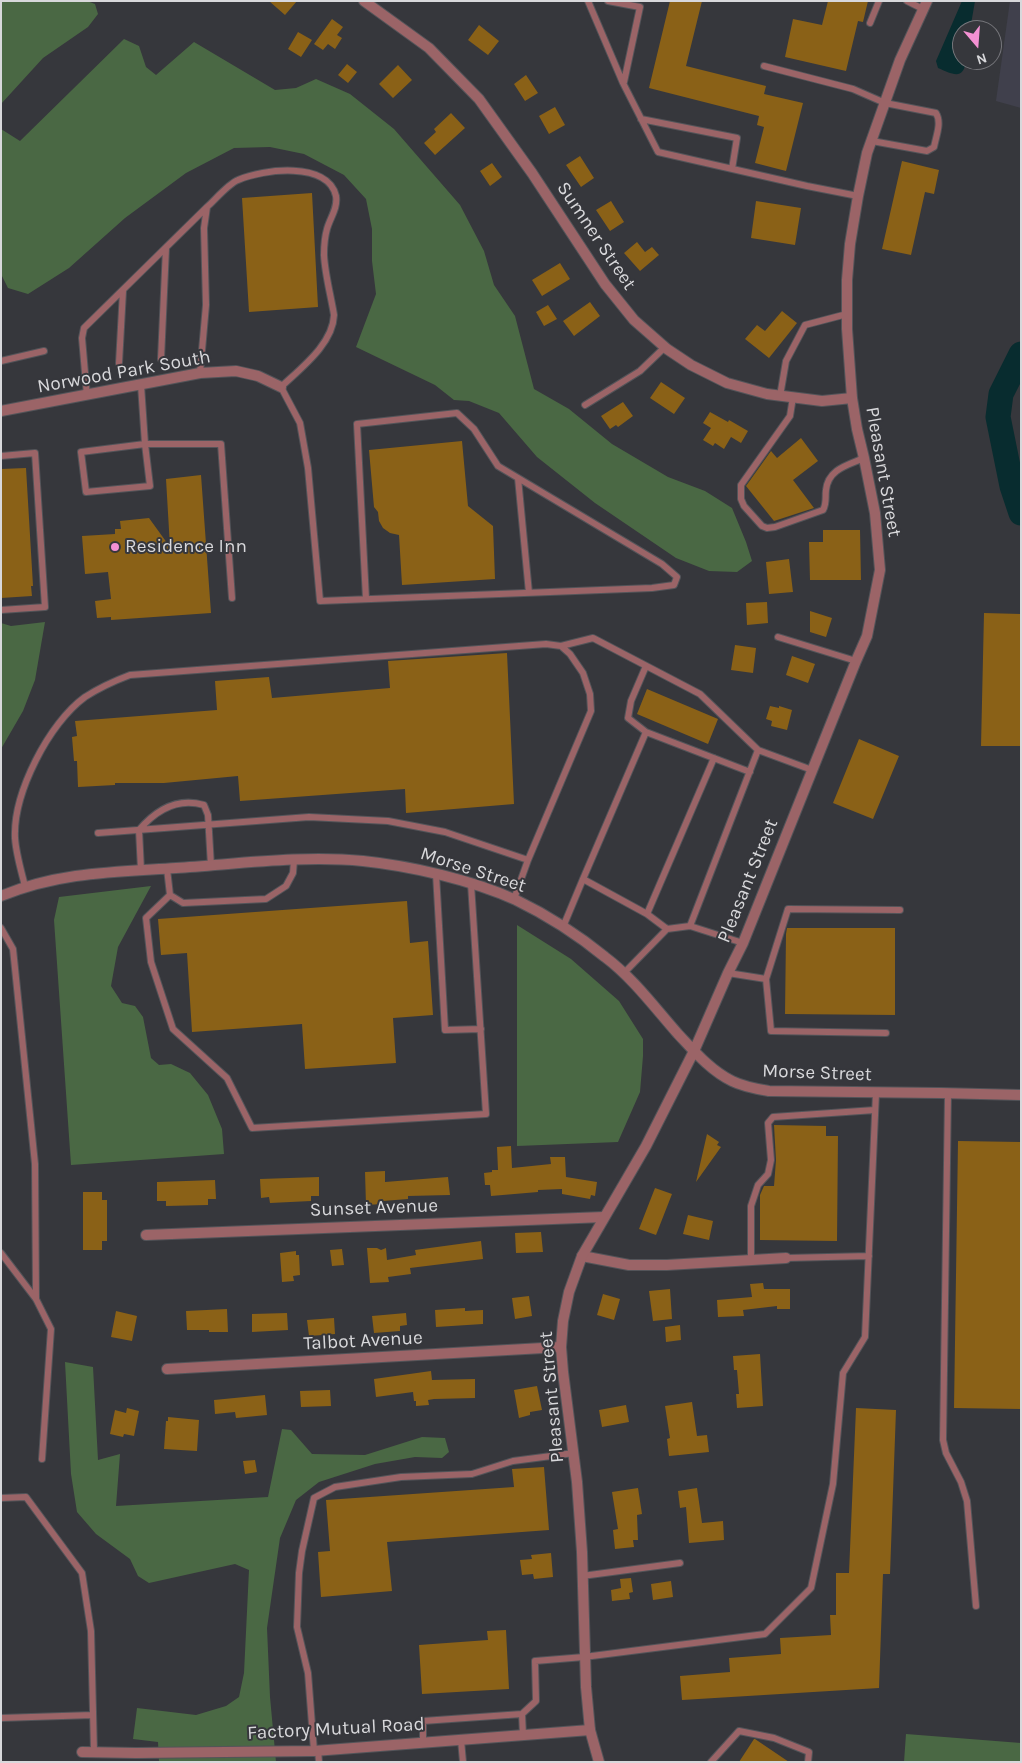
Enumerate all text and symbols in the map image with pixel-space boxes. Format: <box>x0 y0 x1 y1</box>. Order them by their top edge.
north arrow <box>952 20 1002 70</box>
text: N <box>974 49 989 68</box>
street label: Sumner Street <box>551 178 641 294</box>
street label: Norwood Park South <box>36 346 212 398</box>
street label: Pleasant Street <box>860 405 906 539</box>
place label: Residence Inn <box>125 536 247 558</box>
marker: Residence Inn <box>109 541 121 553</box>
street label: Pleasant Street <box>713 816 783 946</box>
street label: Morse Street <box>417 842 529 898</box>
street label: Morse Street <box>762 1060 872 1086</box>
street label: Sunset Avenue <box>309 1194 439 1222</box>
street label: Talbot Avenue <box>303 1326 423 1356</box>
street label: Pleasant Street <box>535 1330 569 1464</box>
street label: Factory Mutual Road <box>247 1713 425 1745</box>

